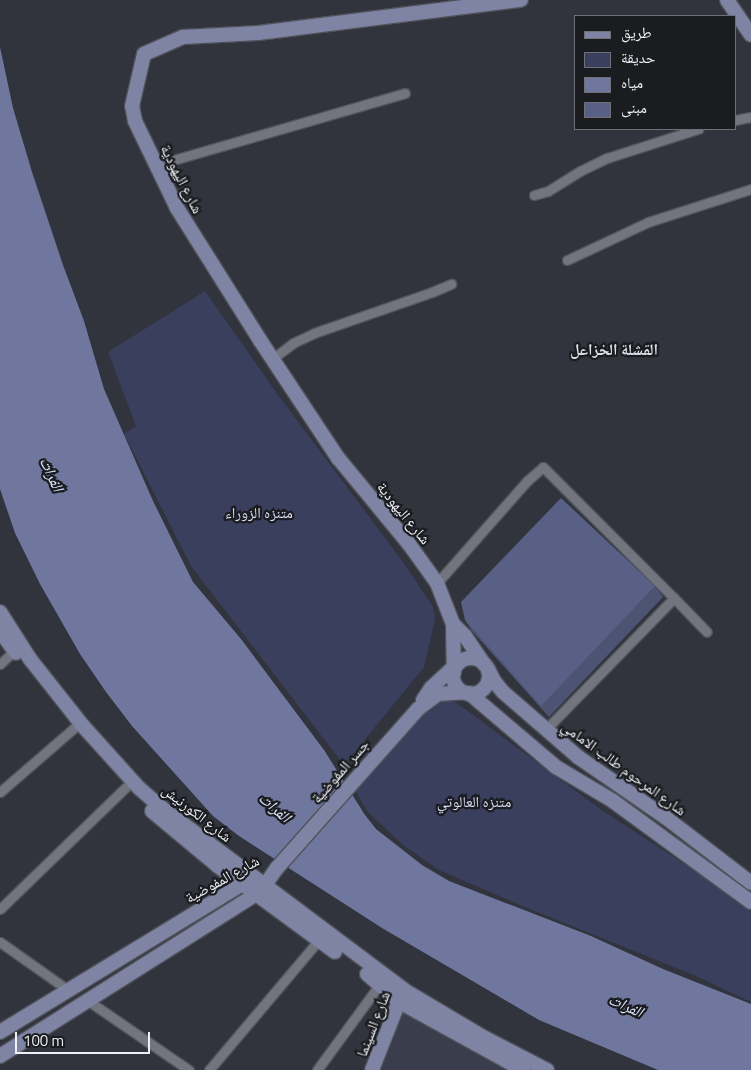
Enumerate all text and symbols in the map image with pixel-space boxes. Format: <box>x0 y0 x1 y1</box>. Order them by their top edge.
legend <box>574 15 736 130</box>
text: طريق <box>621 21 652 44</box>
text: حديقة <box>621 46 655 69</box>
text: مياه <box>621 71 643 94</box>
text: مبنى <box>621 96 647 119</box>
street label: شارع اليهودية <box>157 142 207 216</box>
district label: القشلة الخزاعل <box>570 339 658 359</box>
water label: الفرات <box>36 454 68 494</box>
street label: شارع اليهودية <box>373 478 435 548</box>
park label: متنزه الزوراء <box>225 504 293 522</box>
street label: شارع المرحوم طالب الامامي <box>558 717 690 819</box>
street label: جسر المفوضية <box>307 735 373 807</box>
street label: شارع الكورنيش <box>159 780 235 846</box>
water label: الفرات <box>255 788 295 826</box>
park label: متنزه العالوتي <box>437 793 511 811</box>
street label: شارع المفوضية <box>182 851 262 907</box>
street label: شارع السينما <box>352 989 394 1059</box>
water label: الفرات <box>606 989 646 1021</box>
scale bar <box>18 1022 152 1054</box>
text: 100 m <box>23 1029 64 1052</box>

